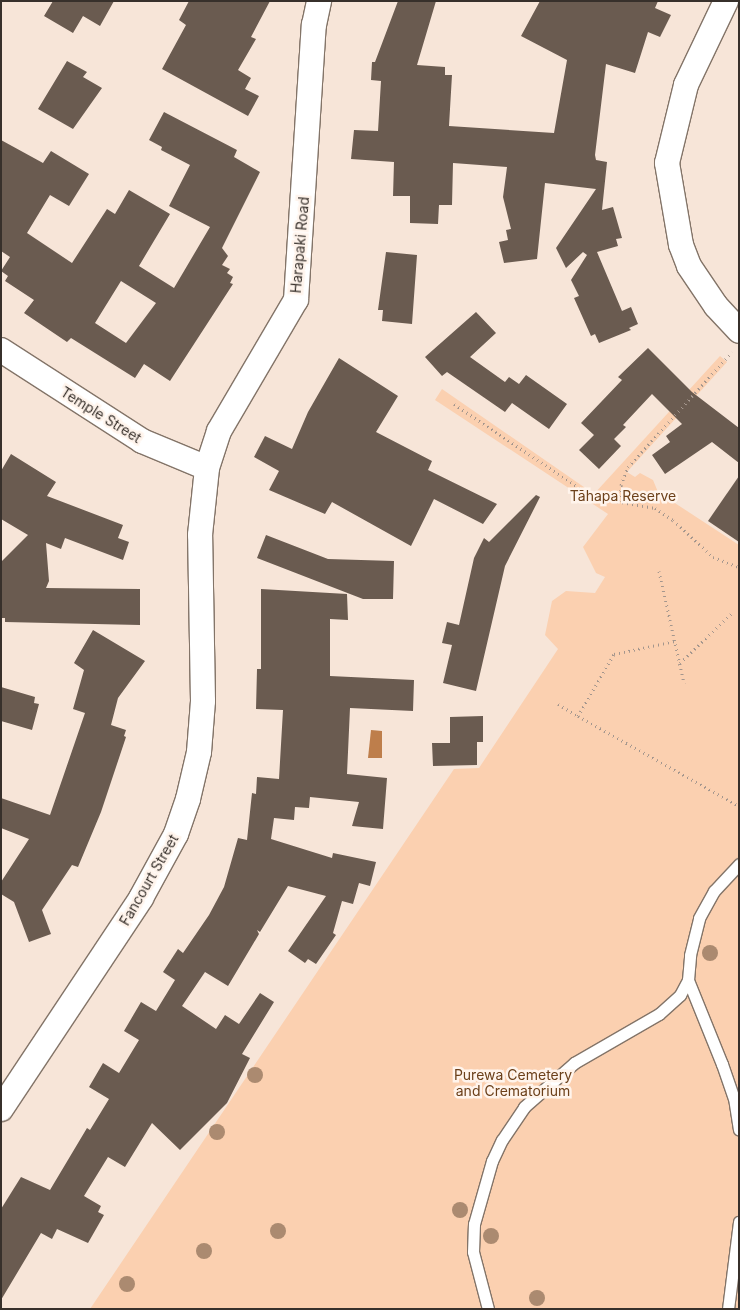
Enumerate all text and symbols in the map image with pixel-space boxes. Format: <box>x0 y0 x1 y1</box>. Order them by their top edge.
street label: Harapaki Road <box>287 196 313 294</box>
street label: Temple Street <box>58 384 144 446</box>
park label: Tāhapa Reserve <box>570 488 676 504</box>
street label: Fancourt Street <box>116 832 182 928</box>
park label: Purewa Cemetery and Crematorium <box>454 1067 572 1100</box>

